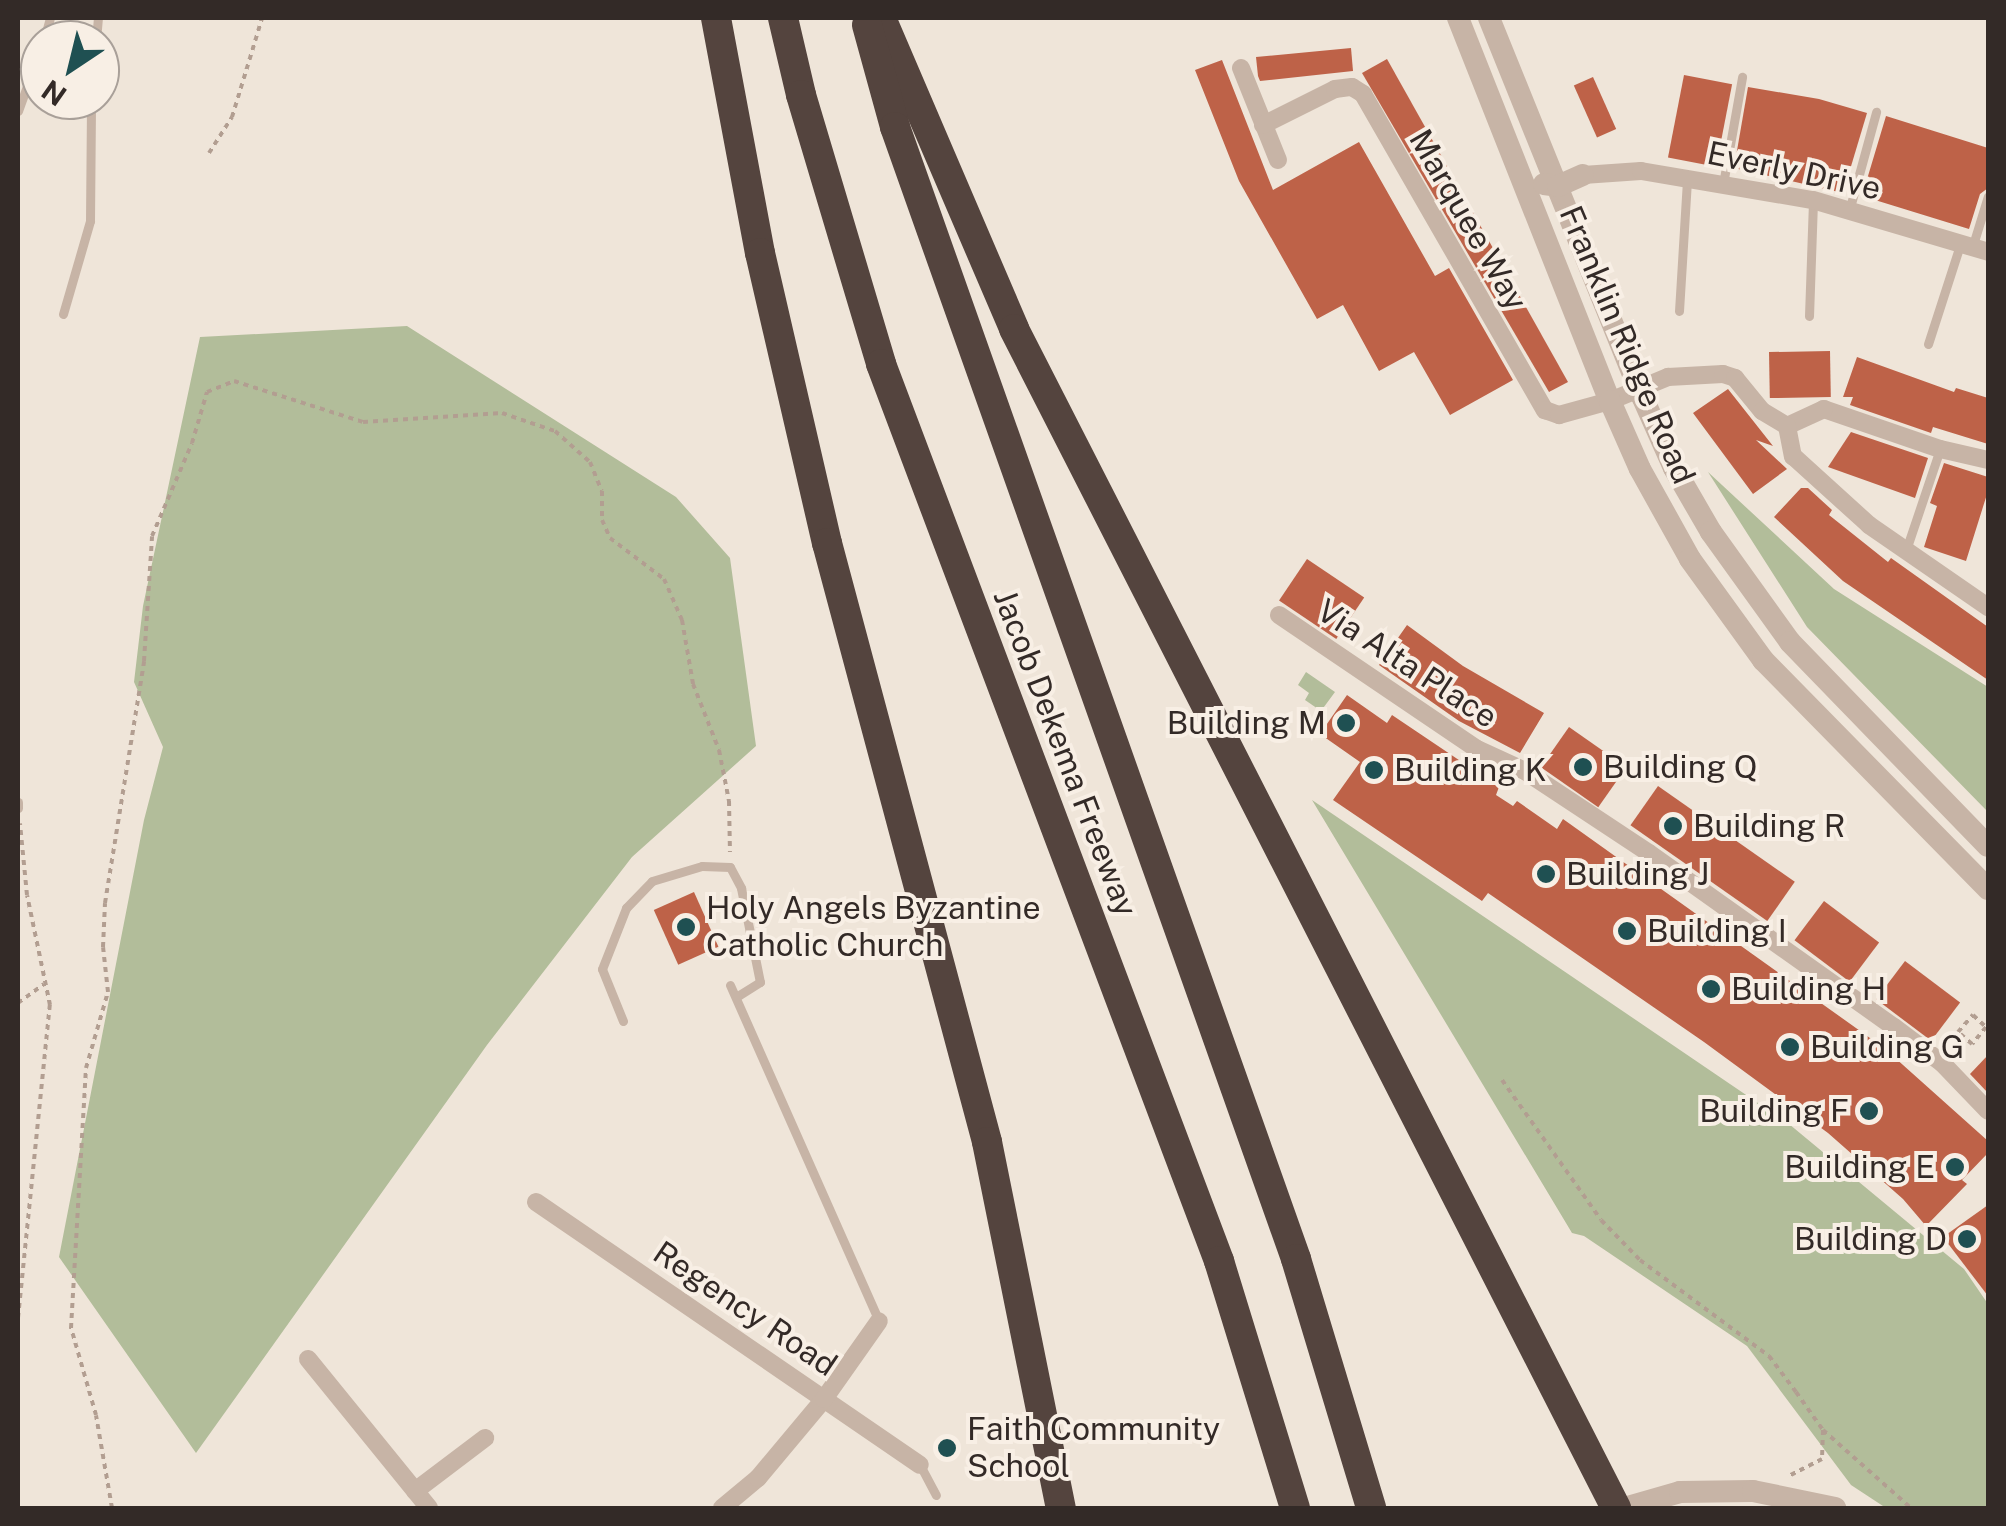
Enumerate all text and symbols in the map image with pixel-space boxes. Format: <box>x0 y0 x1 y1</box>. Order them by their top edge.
north arrow <box>20 20 120 120</box>
text: N <box>35 74 72 113</box>
street label: Marquee Way <box>1401 122 1535 318</box>
street label: Everly Drive <box>1704 134 1884 208</box>
street label: Franklin Ridge Road <box>1551 200 1703 490</box>
street label: Jacob Dekema Freeway <box>985 584 1145 922</box>
street label: Via Alta Place <box>1310 592 1504 736</box>
place label: Building M <box>1167 704 1326 742</box>
marker: Building M <box>1335 712 1357 734</box>
place label: Building Q <box>1603 748 1758 786</box>
place label: Building K <box>1394 751 1547 789</box>
marker: Building Q <box>1572 756 1594 778</box>
marker: Building K <box>1363 759 1385 781</box>
place label: Building R <box>1693 807 1845 845</box>
marker: Building R <box>1662 815 1684 837</box>
place label: Building J <box>1566 855 1709 893</box>
marker: Building J <box>1535 863 1557 885</box>
place label: Holy Angels Byzantine Catholic Church <box>706 890 1041 965</box>
place label: Building I <box>1647 912 1787 950</box>
marker: Holy Angels Byzantine Catholic Church <box>675 916 697 938</box>
marker: Building I <box>1616 920 1638 942</box>
place label: Building H <box>1731 970 1886 1008</box>
marker: Building H <box>1700 978 1722 1000</box>
place label: Building G <box>1810 1028 1964 1066</box>
marker: Building G <box>1779 1036 1801 1058</box>
place label: Building F <box>1699 1092 1849 1130</box>
marker: Building F <box>1858 1100 1880 1122</box>
place label: Building E <box>1784 1148 1935 1186</box>
marker: Building E <box>1944 1156 1966 1178</box>
place label: Building D <box>1794 1220 1947 1258</box>
marker: Building D <box>1956 1228 1978 1250</box>
street label: Regency Road <box>646 1234 844 1384</box>
place label: Faith Community School <box>967 1411 1220 1486</box>
marker: Faith Community School <box>936 1437 958 1459</box>

